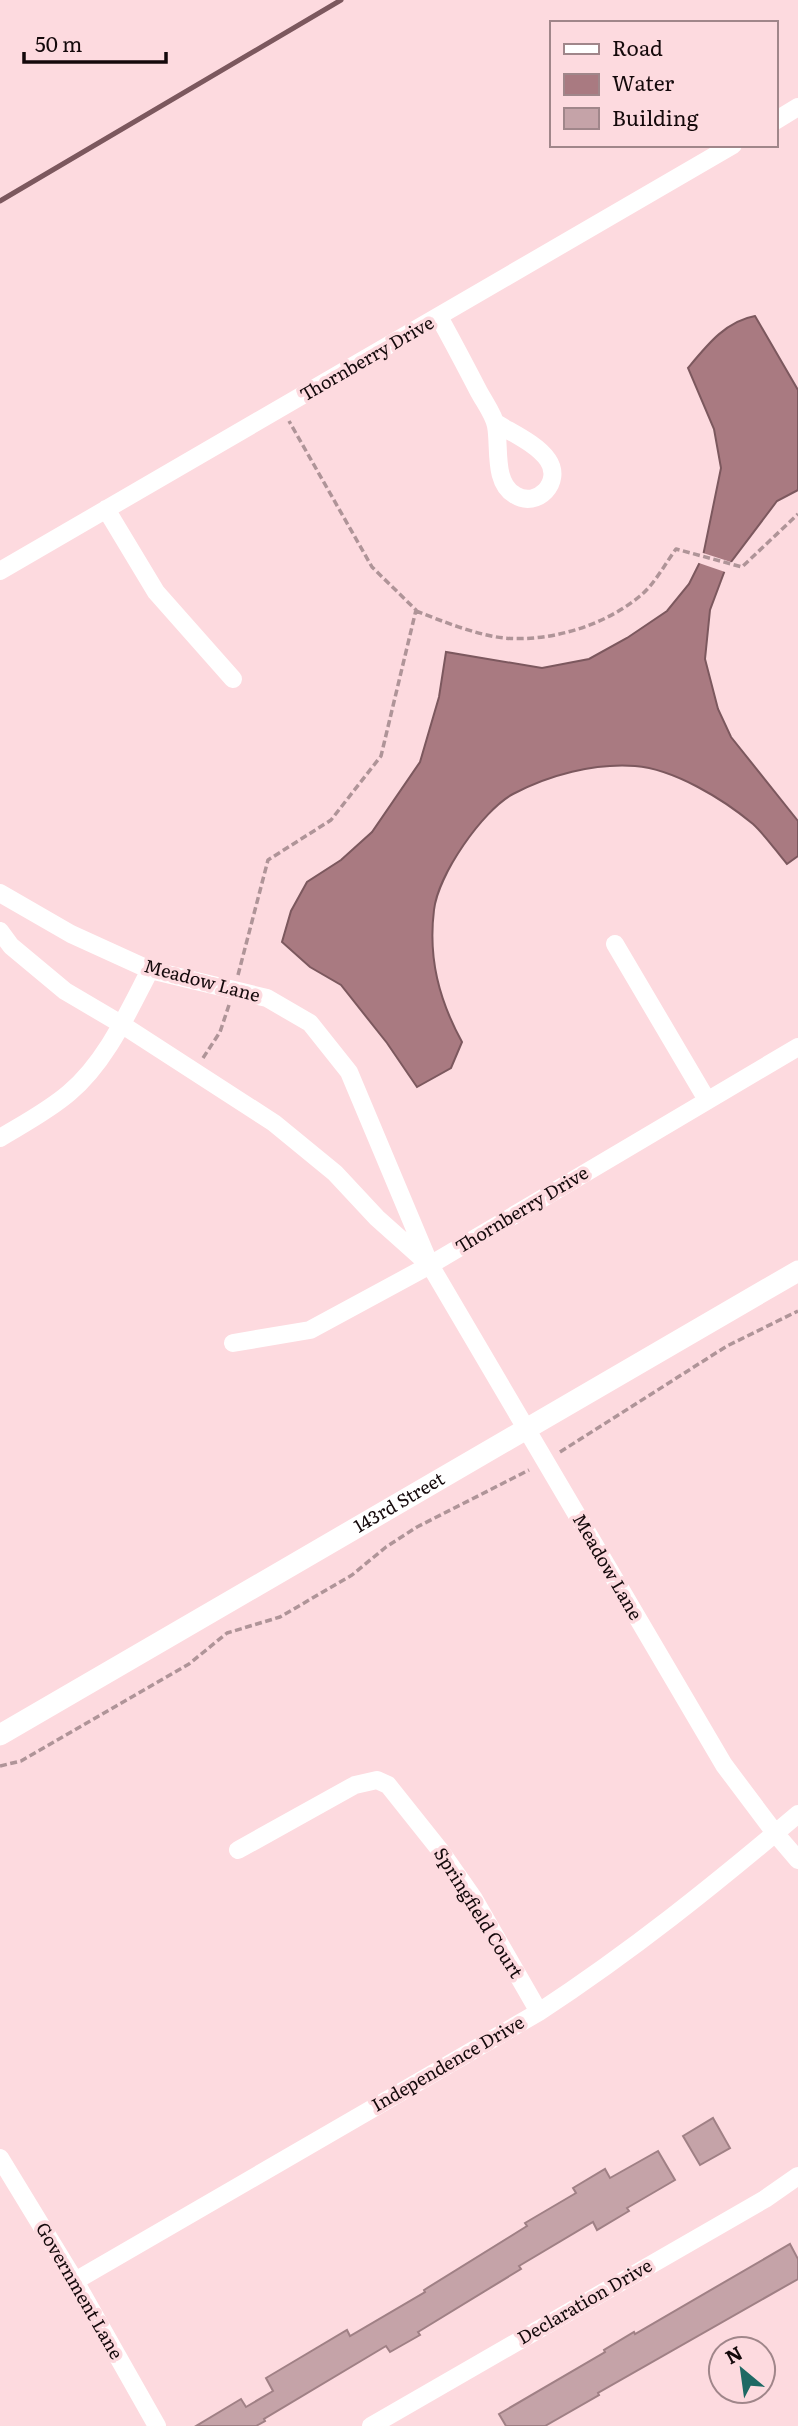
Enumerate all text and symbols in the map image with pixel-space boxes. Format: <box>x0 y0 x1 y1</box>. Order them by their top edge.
scale bar <box>24 21 166 65</box>
legend <box>550 21 777 147</box>
text: 50 m <box>35 27 82 58</box>
text: Road <box>612 31 663 62</box>
text: Water <box>612 66 674 97</box>
text: Building <box>612 101 699 132</box>
street label: Thornberry Drive <box>294 308 438 407</box>
street label: Meadow Lane <box>141 951 263 1008</box>
street label: Thornberry Drive <box>450 1158 593 1259</box>
street label: 143rd Street <box>348 1464 450 1538</box>
street label: Meadow Lane <box>567 1508 650 1625</box>
street label: Springfield Court <box>428 1842 531 1983</box>
street label: Independence Drive <box>366 2008 529 2117</box>
street label: Government Lane <box>30 2217 131 2364</box>
street label: Declaration Drive <box>512 2251 657 2350</box>
north arrow <box>707 2335 777 2405</box>
text: N <box>720 2338 747 2370</box>

